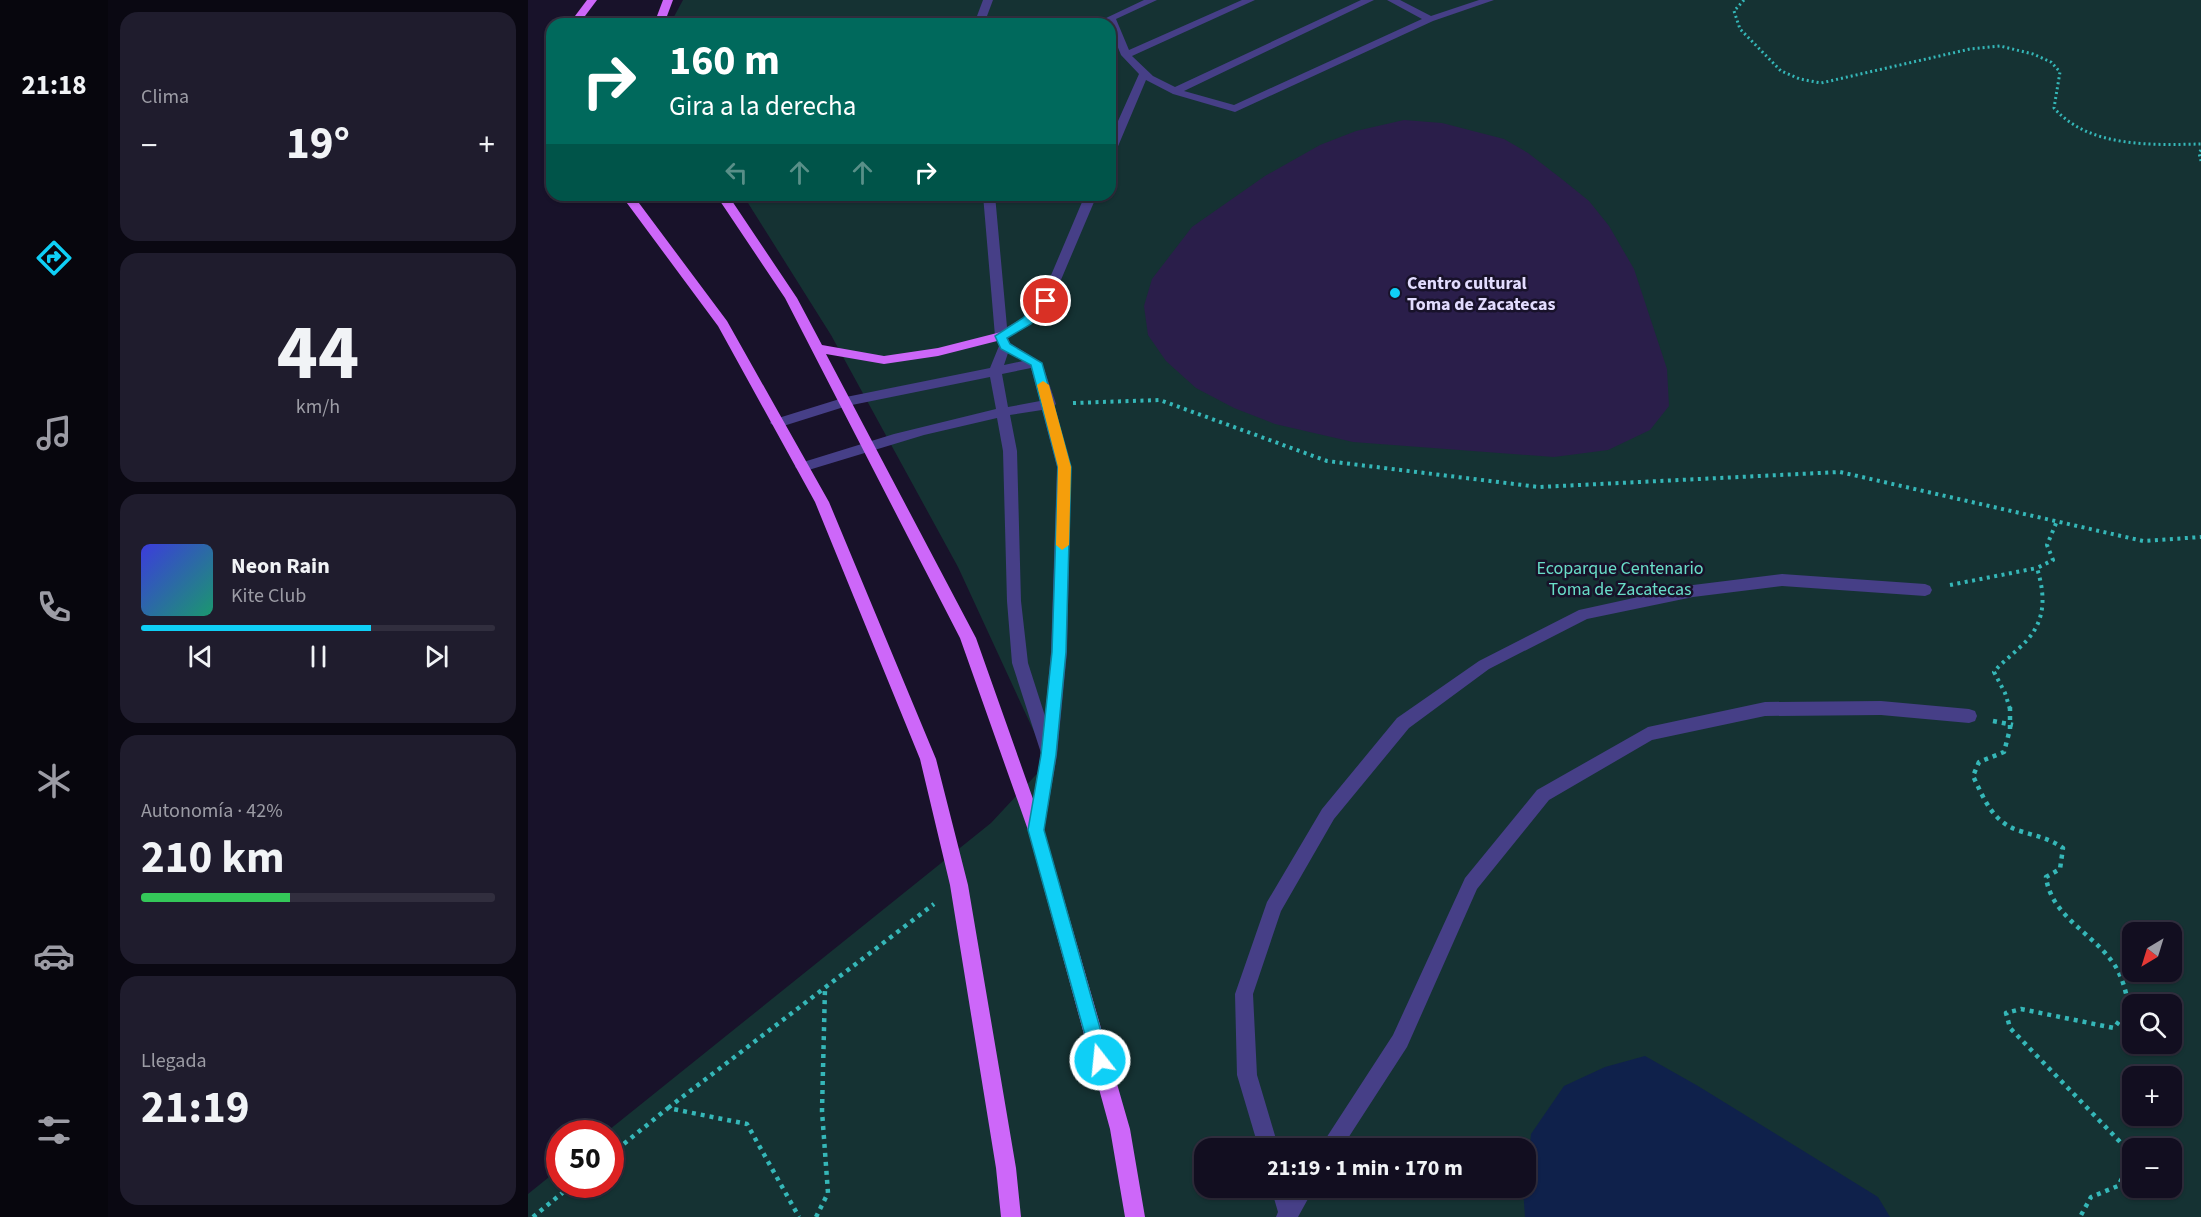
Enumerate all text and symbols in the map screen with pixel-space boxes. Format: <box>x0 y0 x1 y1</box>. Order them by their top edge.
text: 160 m <box>669 31 780 91</box>
icon: right <box>570 42 648 120</box>
text: 21:18 <box>21 66 87 105</box>
text: Clima <box>141 83 189 111</box>
text: Gira a la derecha <box>669 87 856 126</box>
text: 19° <box>286 112 350 176</box>
text: − <box>141 122 157 169</box>
text: + <box>479 122 495 169</box>
icon: left <box>720 156 753 189</box>
icon: ahead <box>783 156 816 189</box>
icon: ahead <box>846 156 879 189</box>
icon: right <box>909 156 942 189</box>
icon: directions <box>33 237 75 279</box>
place label: Centro cultural Toma de Zacatecas <box>1407 271 1555 317</box>
pin <box>1020 275 1071 326</box>
icon: arrive <box>1029 284 1062 317</box>
marker: Centro cultural Toma de Zacatecas <box>1388 286 1402 300</box>
text: 44 <box>277 298 359 409</box>
text: km/h <box>296 393 340 421</box>
icon: music <box>33 412 75 454</box>
text: Neon Rain <box>231 550 330 582</box>
park label: Ecoparque Centenario Toma de Zacatecas <box>1536 556 1704 602</box>
text: Kite Club <box>231 582 306 610</box>
icon: phone <box>33 586 75 628</box>
icon: previous <box>184 640 217 673</box>
icon: pause <box>302 640 335 673</box>
icon: next <box>420 640 453 673</box>
icon: climate <box>33 760 75 802</box>
text: Autonomía · 42% <box>141 797 283 825</box>
text: 210 km <box>141 826 285 890</box>
north arrow <box>2122 922 2182 982</box>
map controls <box>2122 922 2182 1198</box>
icon: car <box>33 935 75 977</box>
button: search <box>2122 994 2182 1054</box>
position arrow <box>1068 1028 1132 1092</box>
text: Llegada <box>141 1047 207 1075</box>
button: + <box>2122 1066 2182 1126</box>
text: 21:19 <box>141 1076 250 1140</box>
icon: filters <box>33 1109 75 1151</box>
speed limit sign: 50 <box>546 1120 624 1198</box>
button: − <box>2122 1138 2182 1198</box>
text: 21:19 · 1 min · 170 m <box>1267 1152 1463 1184</box>

